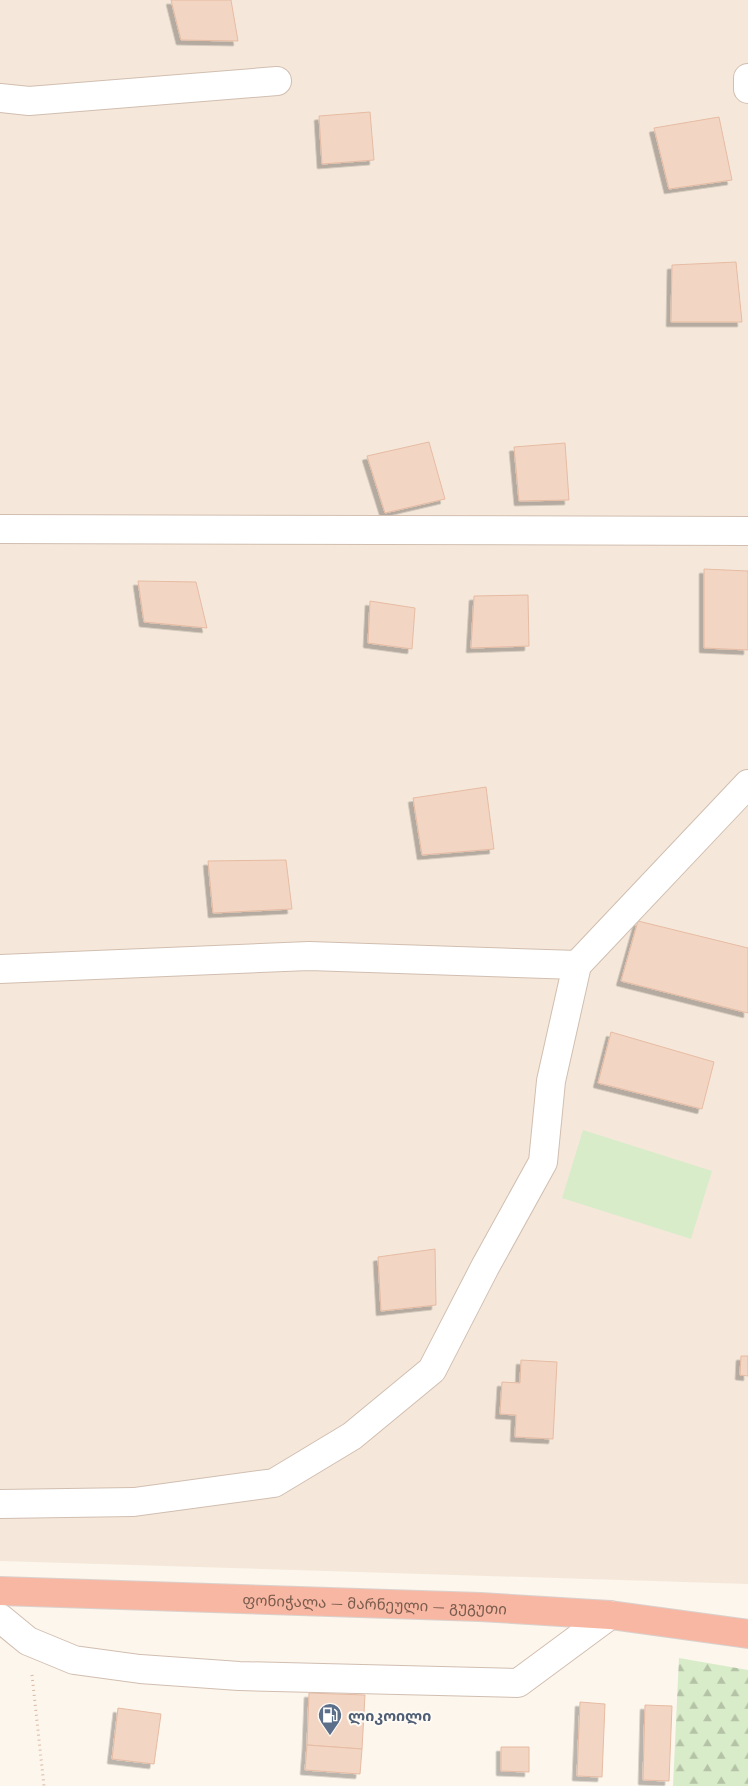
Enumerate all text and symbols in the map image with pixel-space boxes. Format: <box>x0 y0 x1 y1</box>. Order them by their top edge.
street label: ფონიჭალა — მარნეული — გუგუთი <box>242 1590 508 1618</box>
fuel station icon: ლიკოილი <box>317 1702 343 1736</box>
place label: ლიკოილი <box>348 1706 431 1725</box>

